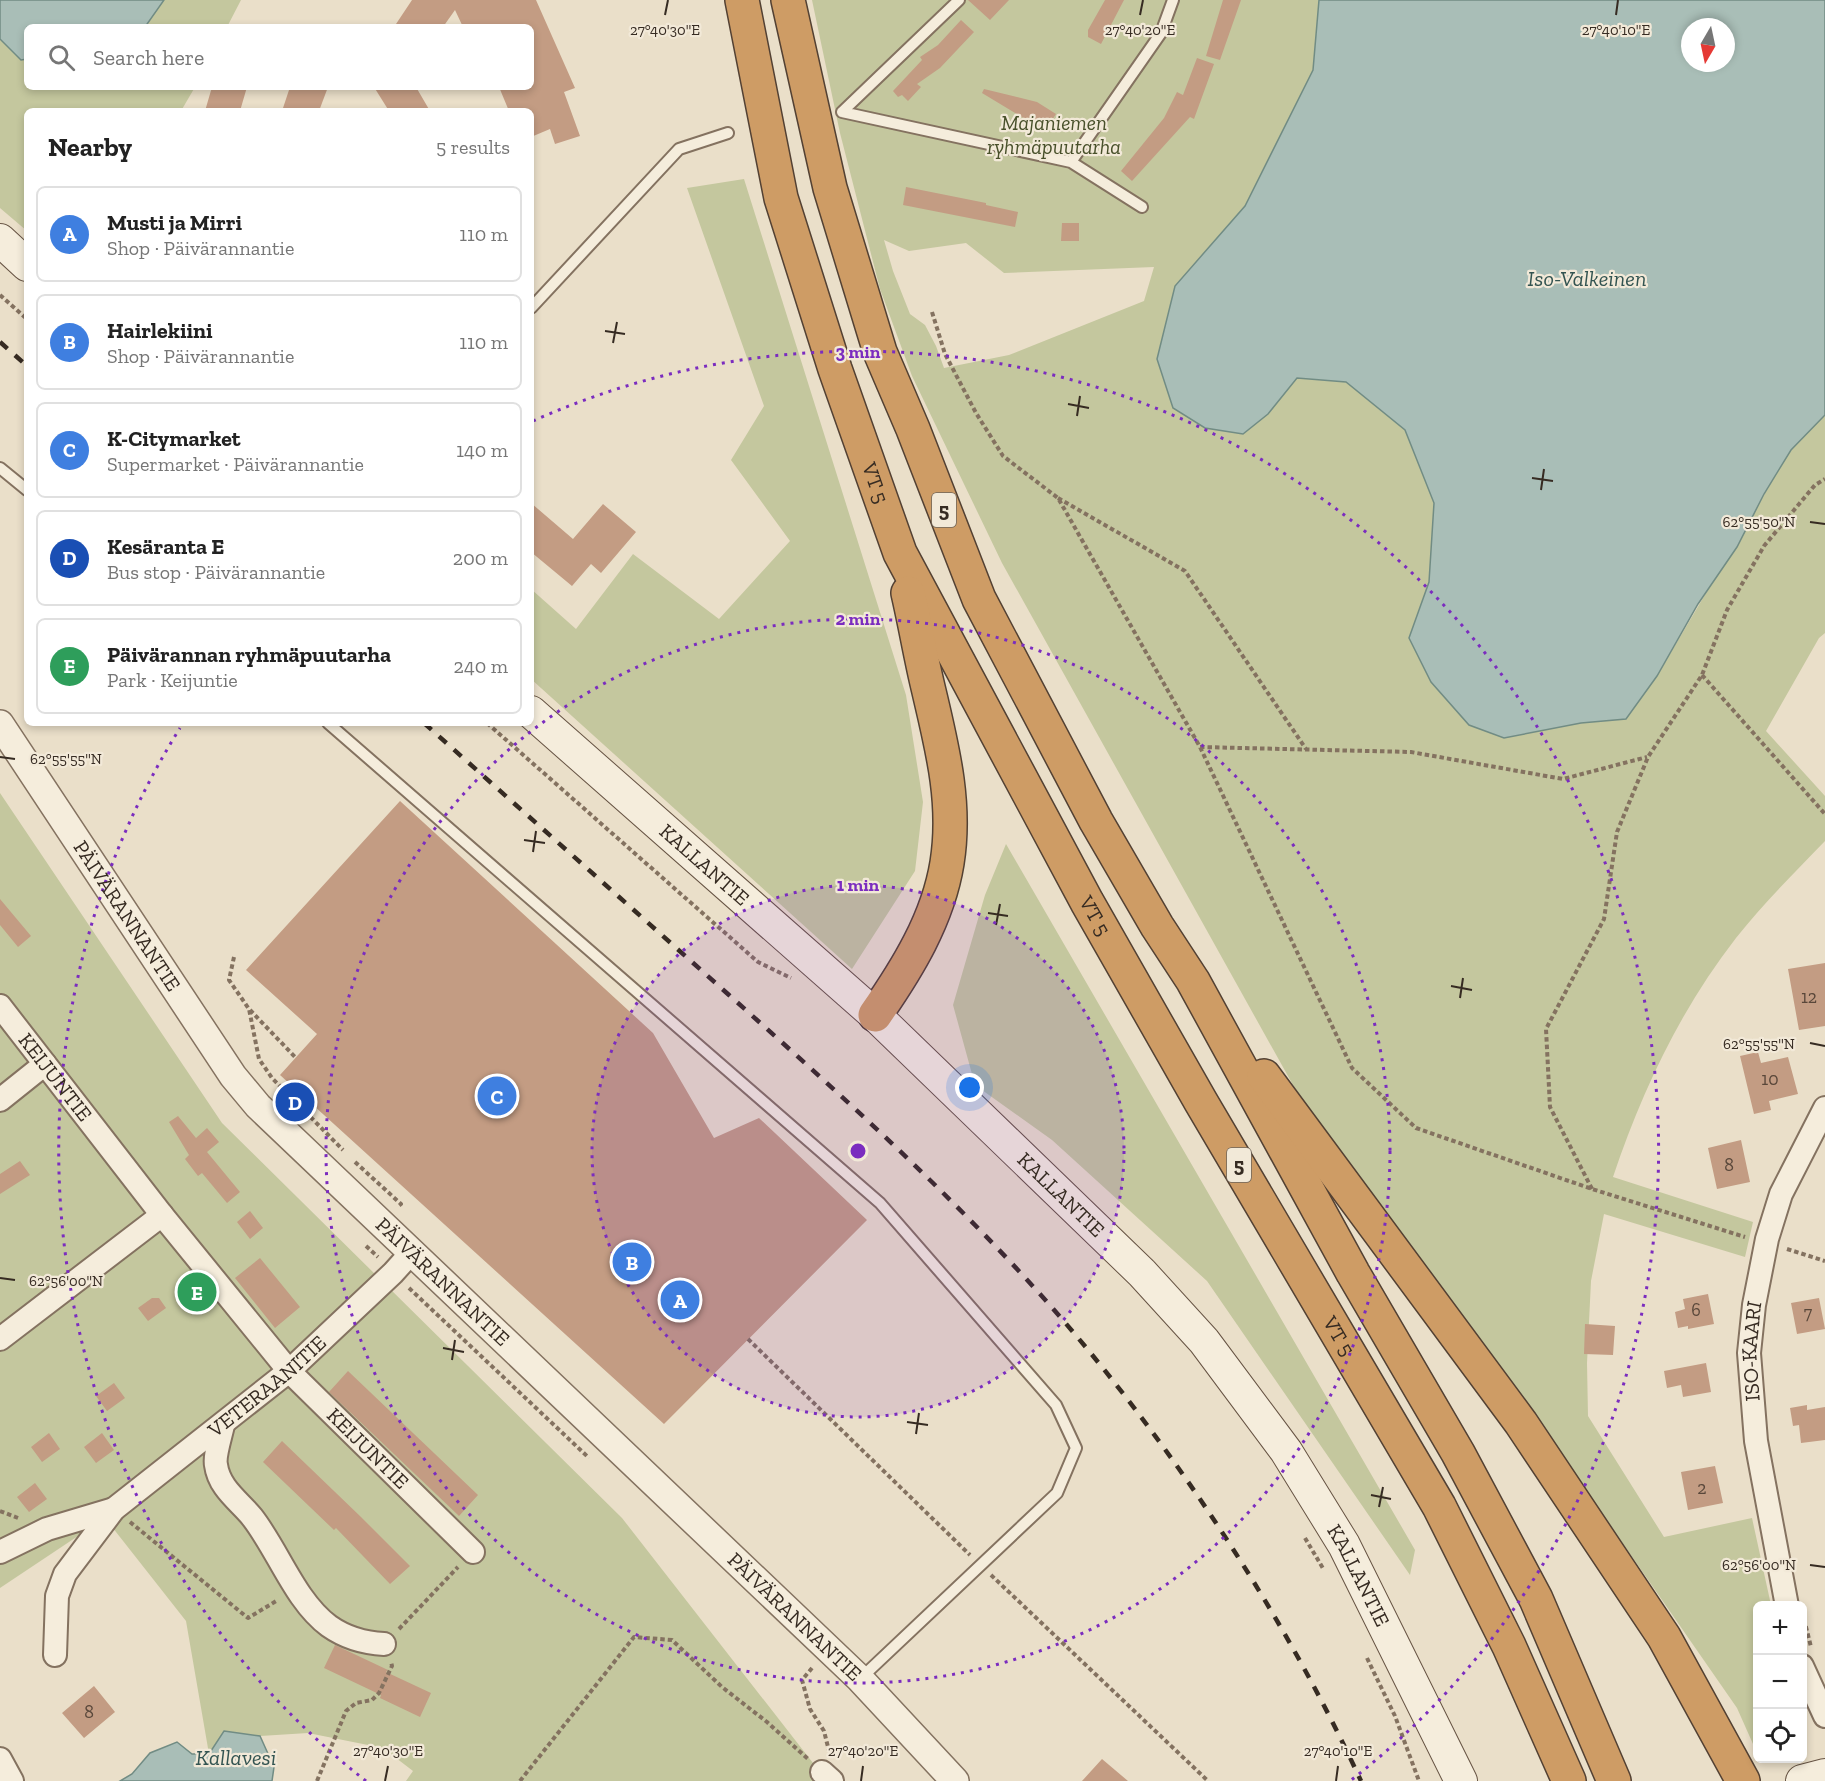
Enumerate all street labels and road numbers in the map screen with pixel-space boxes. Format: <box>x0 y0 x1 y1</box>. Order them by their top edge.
street label: VT 5 <box>857 458 894 507</box>
road number: 5 <box>932 493 956 527</box>
street label: KALLANTIE <box>655 818 755 910</box>
street label: PÄIVÄRANNANTIE <box>68 835 186 996</box>
street label: VT 5 <box>1074 890 1116 940</box>
street label: KEIJUNTIE <box>14 1028 98 1126</box>
street label: KALLANTIE <box>1013 1147 1110 1242</box>
road number: 5 <box>1227 1148 1251 1182</box>
street label: PÄIVÄRANNANTIE <box>371 1212 515 1351</box>
street label: ISO-KAARI <box>1736 1299 1767 1402</box>
street label: VT 5 <box>1317 1311 1361 1360</box>
street label: VETERAANITIE <box>202 1330 331 1443</box>
street label: KEIJUNTIE <box>322 1402 414 1494</box>
street label: KALLANTIE <box>1322 1519 1395 1630</box>
street label: PÄIVÄRANNANTIE <box>723 1547 867 1686</box>

